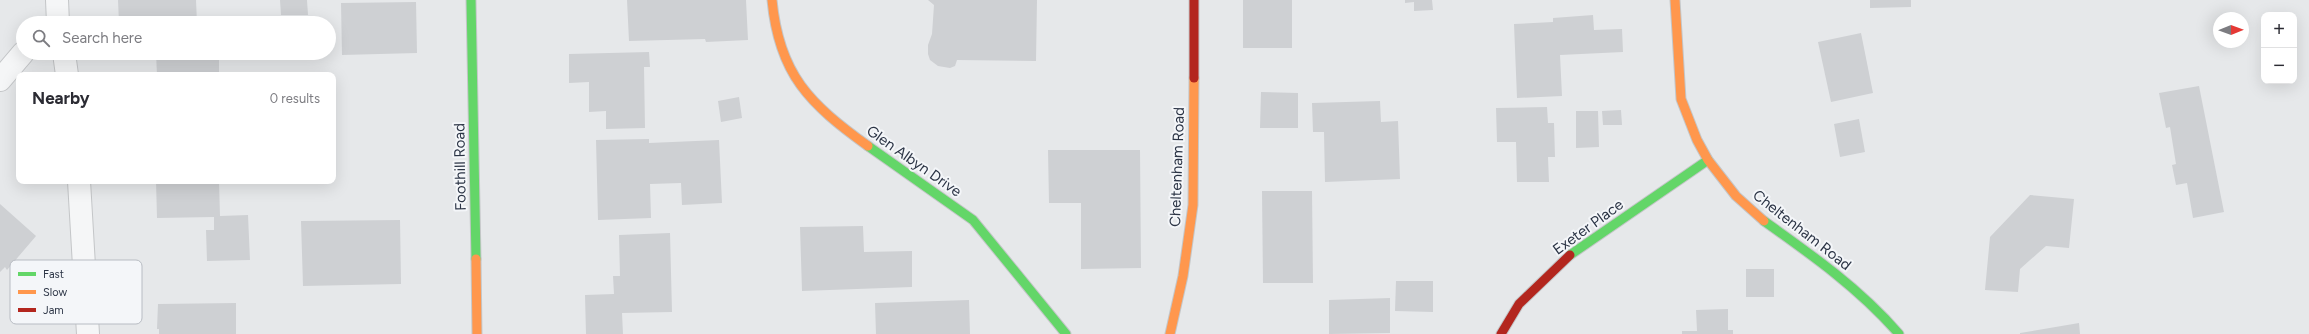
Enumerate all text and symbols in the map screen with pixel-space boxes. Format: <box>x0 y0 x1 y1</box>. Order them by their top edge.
north arrow <box>2213 12 2249 48</box>
map controls <box>2261 12 2297 84</box>
button: + <box>2261 12 2297 48</box>
search box <box>16 16 336 60</box>
icon: search <box>30 27 52 49</box>
text: Search here <box>62 29 142 47</box>
button: − <box>2261 48 2297 84</box>
text: Nearby <box>32 88 90 108</box>
text: 0 results <box>270 91 320 106</box>
street label: Cheltenham Road <box>1166 107 1188 227</box>
street label: Glen Albyn Drive <box>863 122 965 200</box>
street label: Foothill Road <box>450 123 470 211</box>
street label: Cheltenham Road <box>1749 186 1855 274</box>
street label: Exeter Place <box>1549 195 1627 259</box>
legend <box>10 260 142 324</box>
text: Fast <box>43 268 64 281</box>
text: Slow <box>43 286 67 299</box>
text: Jam <box>43 304 64 317</box>

